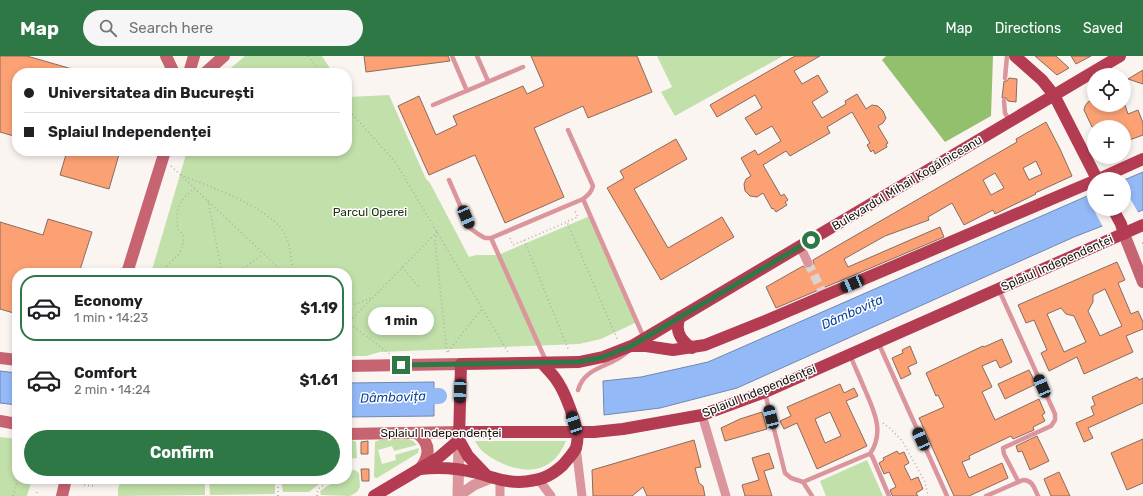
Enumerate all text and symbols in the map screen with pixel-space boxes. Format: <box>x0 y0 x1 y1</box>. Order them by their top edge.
search box <box>83 10 363 46</box>
text: Map <box>20 17 59 40</box>
icon: search <box>97 17 119 39</box>
text: Search here <box>129 19 213 37</box>
text: Map <box>946 20 973 37</box>
text: Directions <box>995 20 1061 37</box>
text: Saved <box>1083 20 1123 37</box>
map controls <box>1087 68 1131 216</box>
button: locate <box>1087 68 1131 112</box>
text: Universitatea din București <box>48 84 254 102</box>
button: + <box>1087 120 1131 164</box>
text: Splaiul Independenței <box>48 123 211 141</box>
street label: Bulevardul Mihail Kogălniceanu <box>829 133 985 233</box>
button: − <box>1087 172 1131 216</box>
car <box>456 204 476 230</box>
park label: Parcul Operei <box>333 205 407 219</box>
route start <box>802 231 820 249</box>
street label: Splaiul Independenței <box>999 232 1115 294</box>
car <box>839 274 865 294</box>
icon: car <box>26 290 62 326</box>
text: Economy <box>74 292 143 310</box>
water label: Dâmbovița <box>819 292 886 332</box>
text: $1.19 <box>300 299 338 317</box>
callout: 1 min <box>368 307 434 335</box>
text: 1 min · 14:23 <box>74 310 148 325</box>
text: 1 min <box>384 313 418 328</box>
route end <box>392 356 410 374</box>
icon: car <box>26 362 62 398</box>
street label: Splaiul Independenței <box>700 362 818 420</box>
text: Comfort <box>74 364 137 382</box>
text: $1.61 <box>299 371 338 389</box>
car <box>1032 373 1052 399</box>
car <box>454 379 466 403</box>
text: 2 min · 14:24 <box>74 382 151 397</box>
water label: Dâmbovița <box>360 388 427 406</box>
car <box>762 404 780 430</box>
car <box>565 410 583 436</box>
street label: Splaiul Independenței <box>380 426 502 440</box>
car <box>911 426 931 452</box>
button: Confirm <box>24 430 340 476</box>

